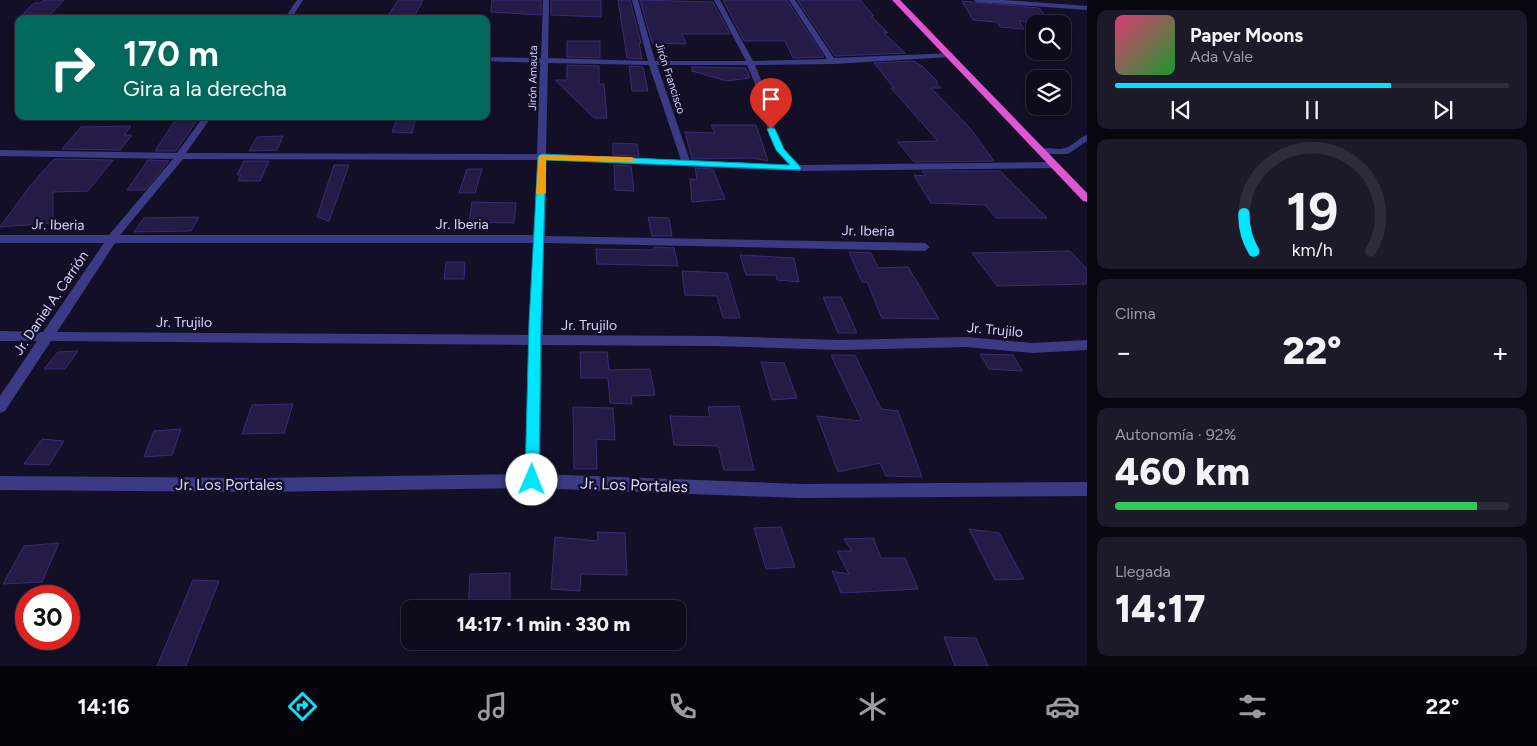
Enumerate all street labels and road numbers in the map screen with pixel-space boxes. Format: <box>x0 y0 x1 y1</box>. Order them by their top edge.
street label: Jirón Francisco <box>652 41 688 115</box>
street label: Jirón Amauta <box>526 45 540 111</box>
street label: Jr. Iberia <box>31 216 85 234</box>
street label: Jr. Iberia <box>435 216 489 233</box>
street label: Jr. Iberia <box>841 222 895 240</box>
street label: Jr. Daniel A. Carrión <box>10 248 92 358</box>
street label: Jr. Trujilo <box>156 314 212 331</box>
street label: Jr. Trujilo <box>561 317 617 334</box>
street label: Jr. Trujilo <box>966 319 1024 341</box>
street label: Jr. Los Portales <box>580 474 688 496</box>
street label: Jr. Los Portales <box>175 475 283 494</box>

